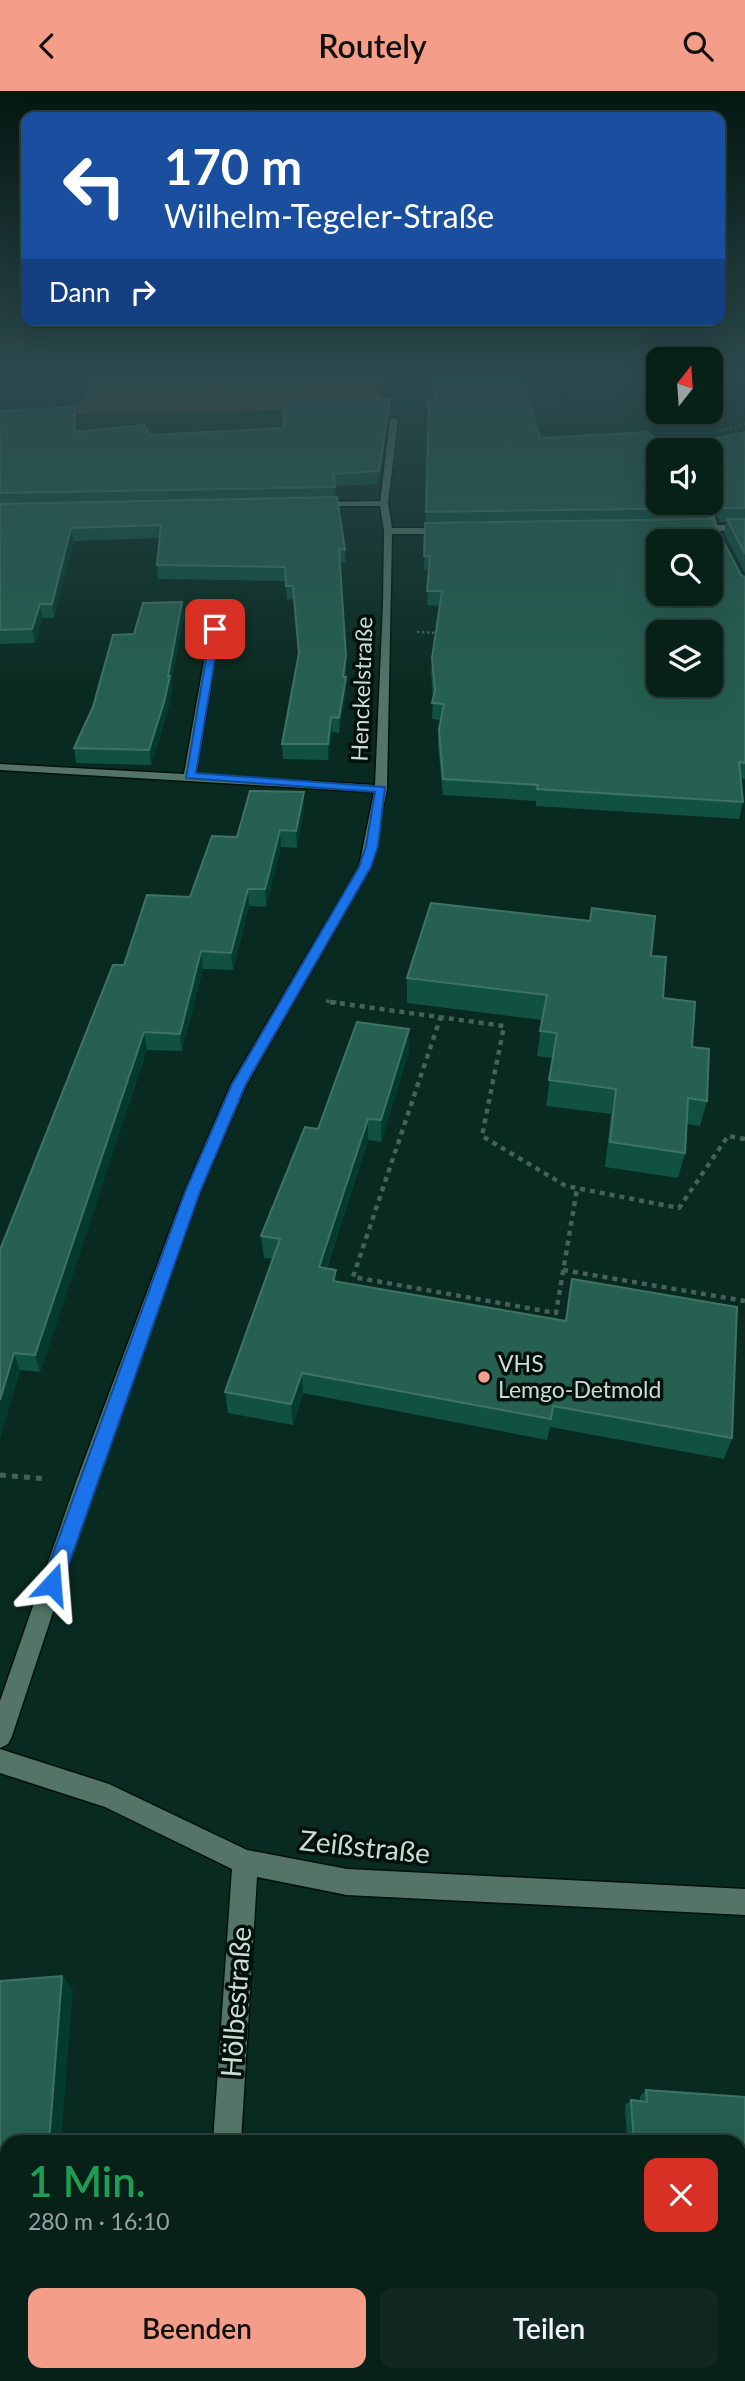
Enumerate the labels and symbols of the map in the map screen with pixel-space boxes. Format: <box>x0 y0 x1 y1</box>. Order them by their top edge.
north arrow <box>646 347 723 423</box>
pin <box>185 599 245 659</box>
street label: Henckelstraße <box>344 616 378 762</box>
place label: VHS Lemgo-Detmold <box>498 1349 661 1403</box>
marker: VHS Lemgo-Detmold <box>476 1369 492 1385</box>
position arrow <box>15 1547 89 1621</box>
street label: Zeißstraße <box>298 1822 432 1870</box>
street label: Hölbestraße <box>213 1925 257 2078</box>

